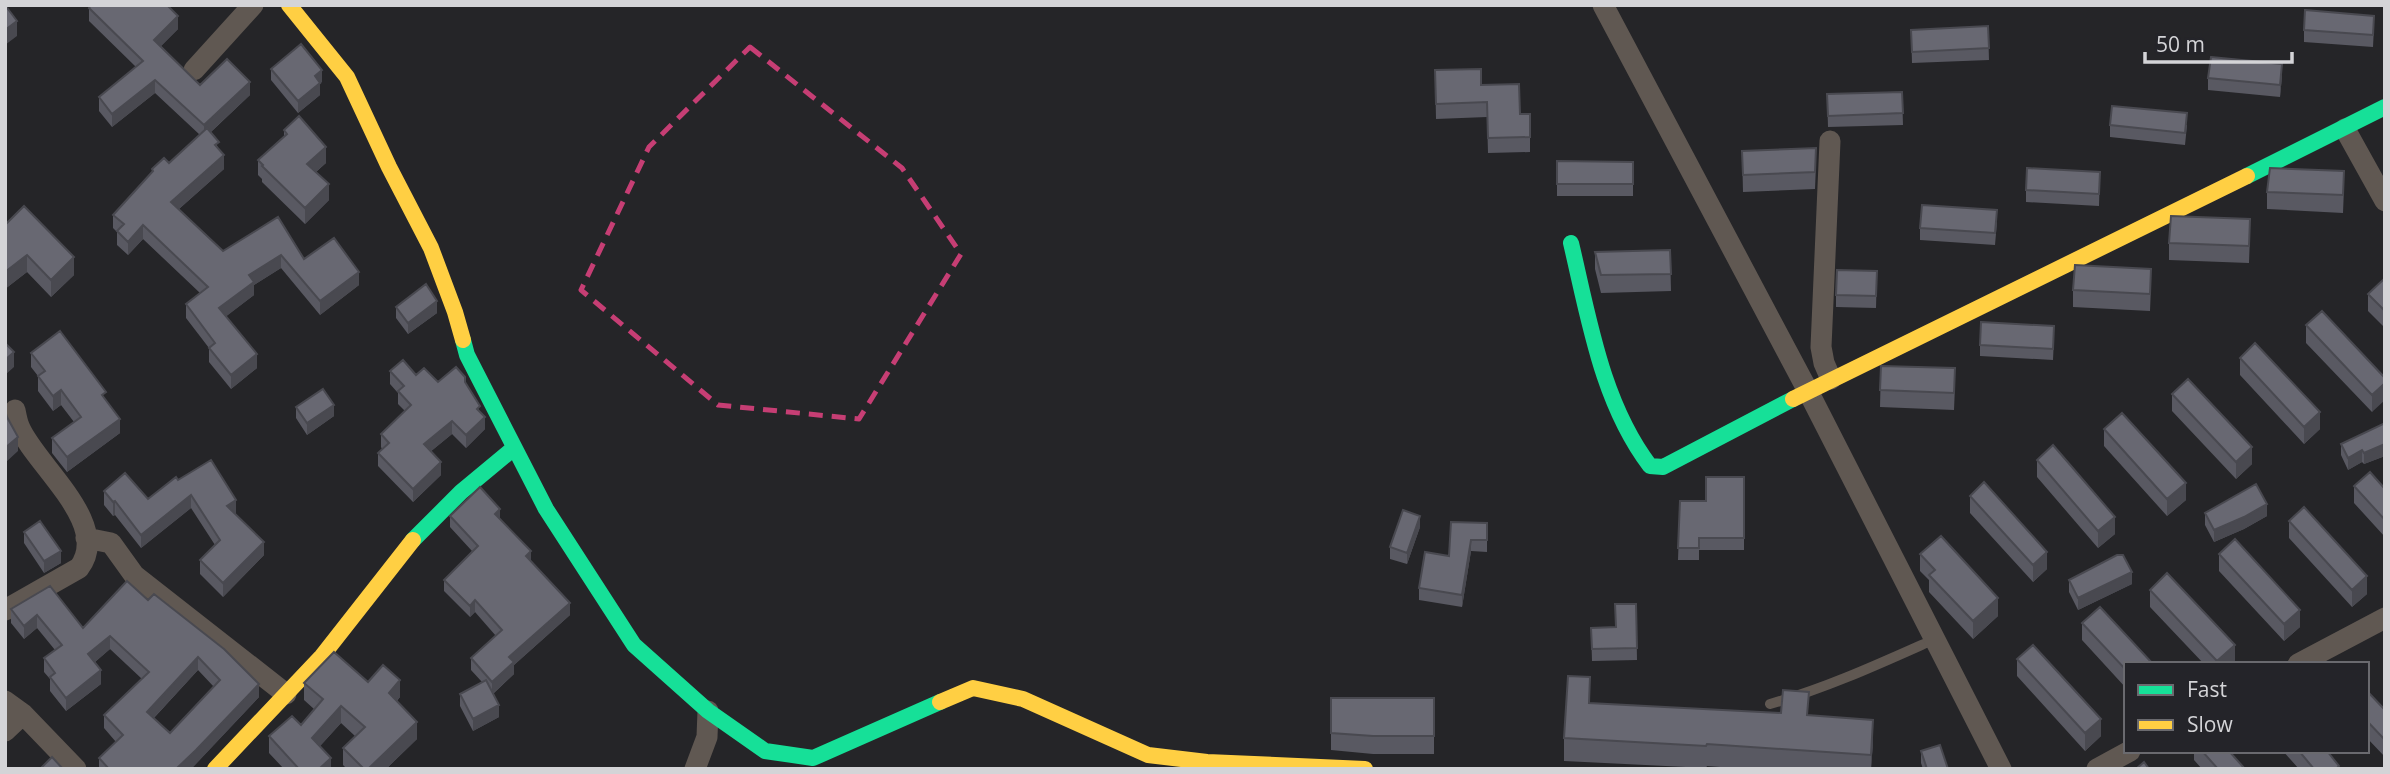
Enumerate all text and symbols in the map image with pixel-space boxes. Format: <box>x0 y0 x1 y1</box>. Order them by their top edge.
scale bar <box>2145 21 2292 65</box>
text: 50 m <box>2156 30 2205 58</box>
legend <box>2124 662 2369 753</box>
text: Fast <box>2187 675 2227 703</box>
text: Slow <box>2187 710 2233 738</box>

